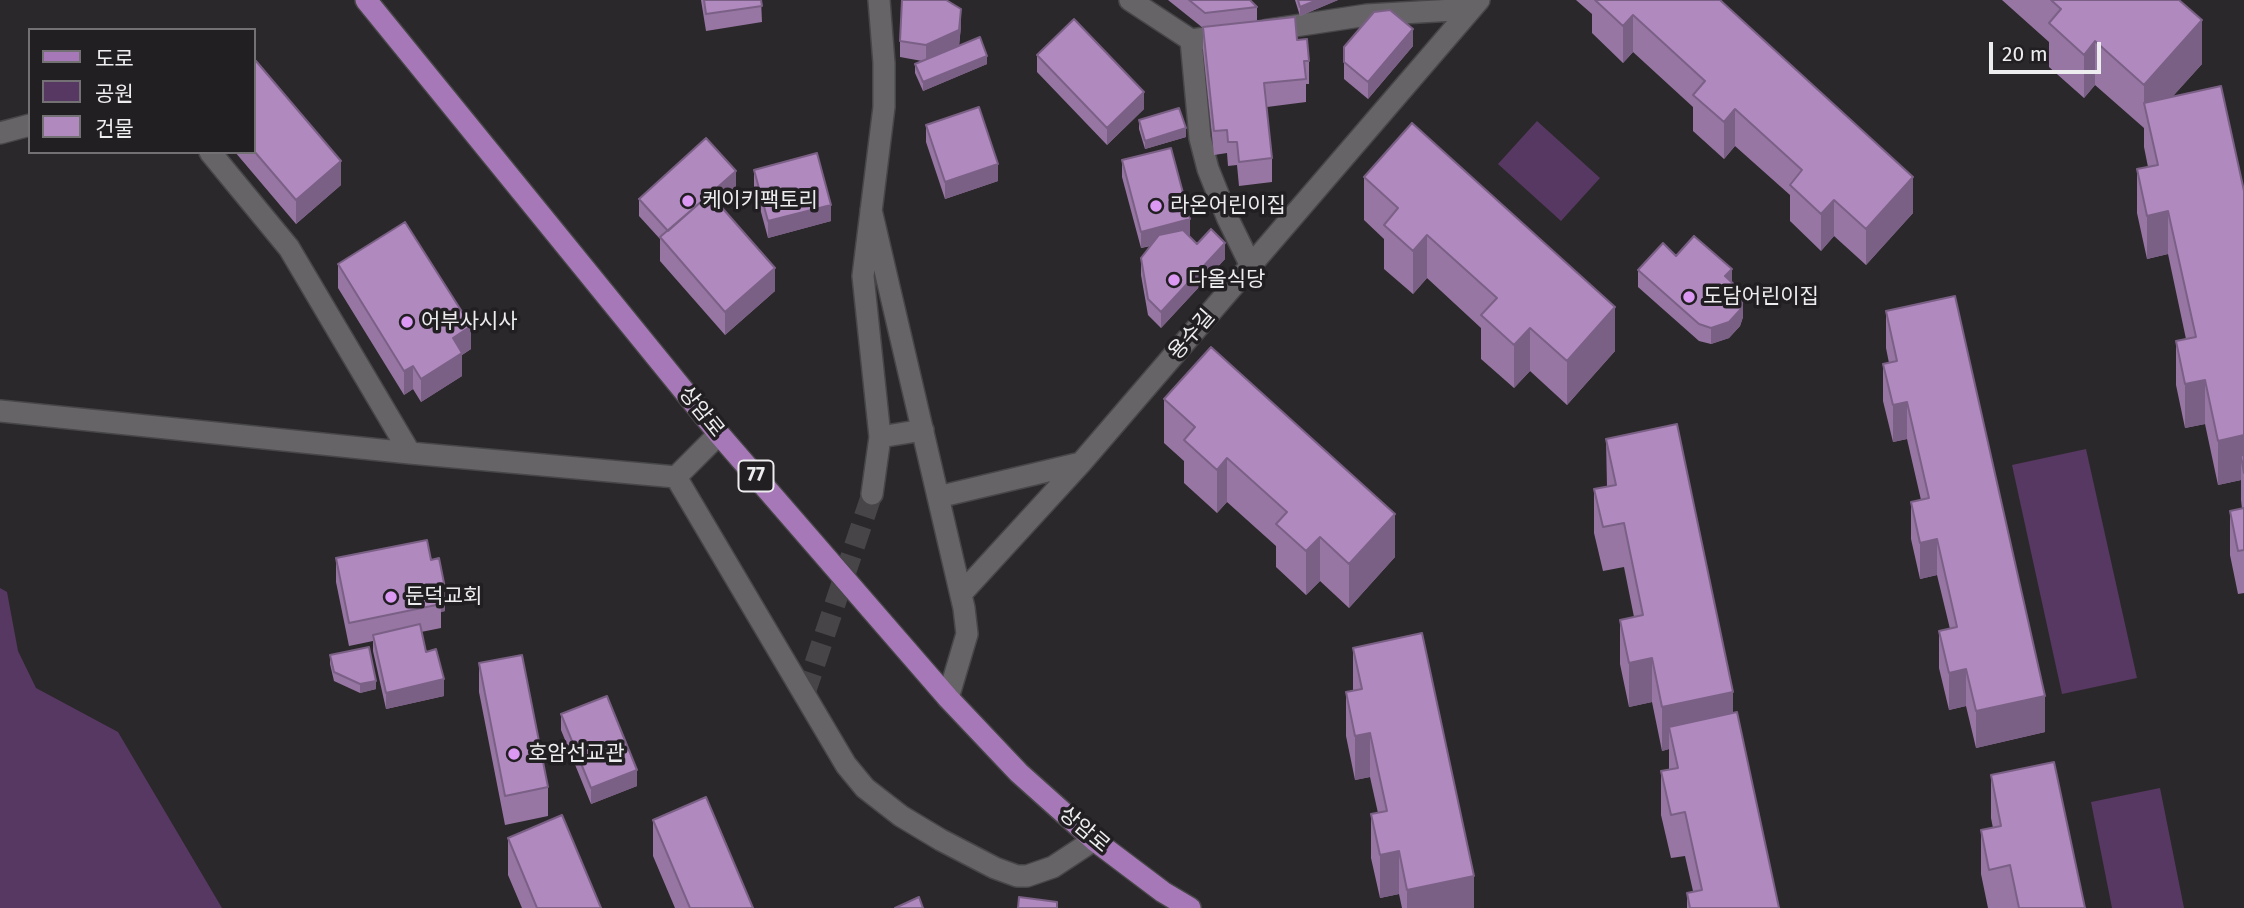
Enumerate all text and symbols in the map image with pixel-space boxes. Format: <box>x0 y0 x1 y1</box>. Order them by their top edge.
legend <box>28 28 256 154</box>
scale bar <box>1992 28 2104 72</box>
text: 20 m <box>2002 41 2048 67</box>
text: 도로 <box>95 46 134 72</box>
text: 공원 <box>95 81 134 107</box>
text: 건물 <box>95 116 134 142</box>
place label: 케이키팩토리 <box>702 188 818 214</box>
marker: 케이키팩토리 <box>680 193 696 209</box>
place label: 라온어린이집 <box>1170 193 1286 219</box>
marker: 라온어린이집 <box>1148 198 1164 214</box>
place label: 다올식당 <box>1188 267 1265 293</box>
marker: 다올식당 <box>1166 272 1182 288</box>
place label: 도담어린이집 <box>1703 284 1819 310</box>
marker: 도담어린이집 <box>1681 289 1697 305</box>
street label: 용수길 <box>1163 305 1221 365</box>
place label: 어부사시사 <box>421 309 518 335</box>
marker: 어부사시사 <box>399 314 415 330</box>
street label: 상암로 <box>673 382 729 442</box>
road number: 77 <box>738 461 774 491</box>
place label: 둔덕교회 <box>405 584 482 610</box>
marker: 둔덕교회 <box>383 589 399 605</box>
place label: 호암선교관 <box>528 741 625 767</box>
marker: 호암선교관 <box>506 746 522 762</box>
street label: 상암로 <box>1054 802 1114 858</box>

